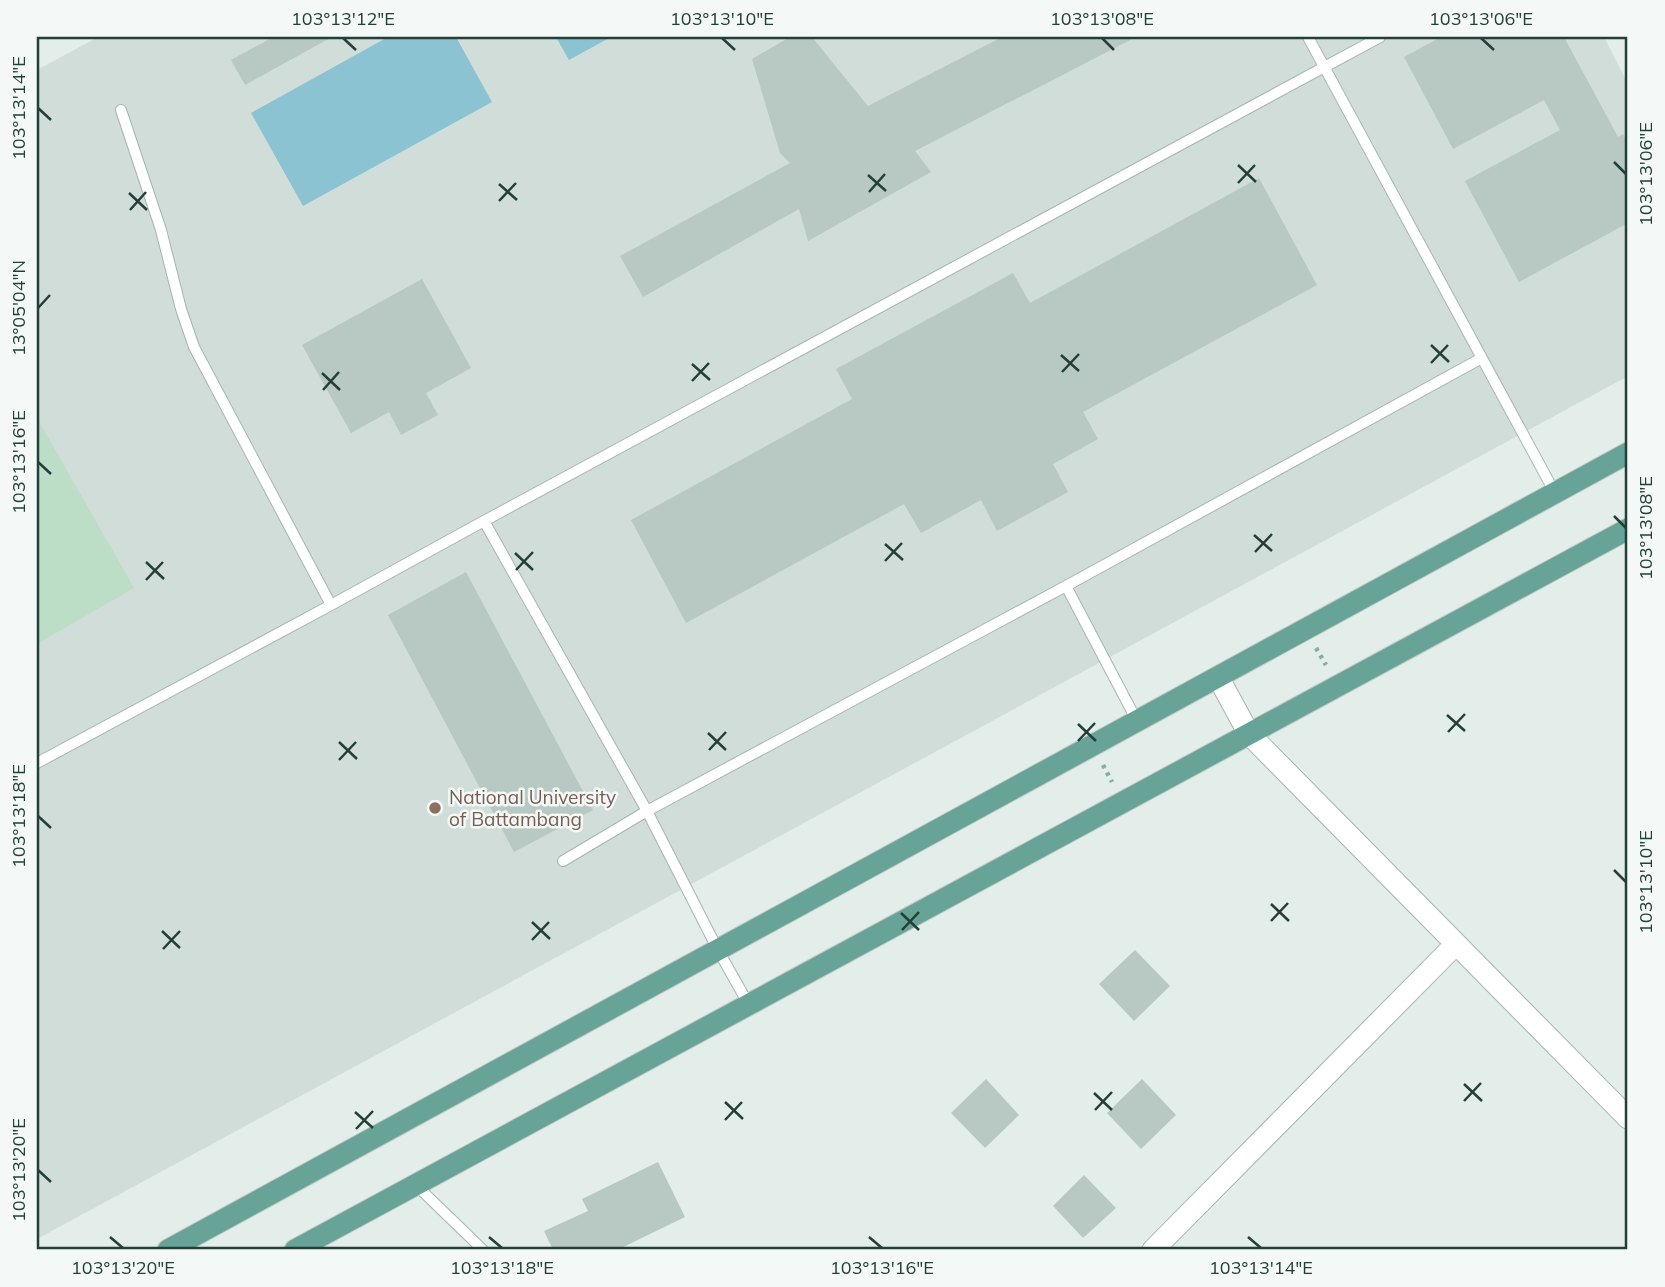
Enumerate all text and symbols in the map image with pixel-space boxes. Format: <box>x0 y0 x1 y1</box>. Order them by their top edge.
text: 103°13'12"E <box>291 7 395 30</box>
text: 103°13'10"E <box>670 7 774 30</box>
text: 103°13'08"E <box>1050 7 1154 30</box>
text: 103°13'06"E <box>1429 7 1533 30</box>
text: 103°13'14"E <box>7 56 30 160</box>
text: 103°13'06"E <box>1634 122 1657 226</box>
text: 13°05'04"N <box>7 260 30 356</box>
text: 103°13'16"E <box>7 410 30 514</box>
text: 103°13'08"E <box>1634 476 1657 580</box>
text: 103°13'18"E <box>7 764 30 868</box>
place label: National University of Battambang <box>449 785 616 831</box>
marker: National University of Battambang <box>427 800 443 816</box>
text: 103°13'10"E <box>1634 830 1657 934</box>
text: 103°13'20"E <box>7 1118 30 1222</box>
text: 103°13'20"E <box>71 1256 175 1279</box>
text: 103°13'18"E <box>450 1256 554 1279</box>
text: 103°13'16"E <box>830 1256 934 1279</box>
text: 103°13'14"E <box>1209 1256 1313 1279</box>

